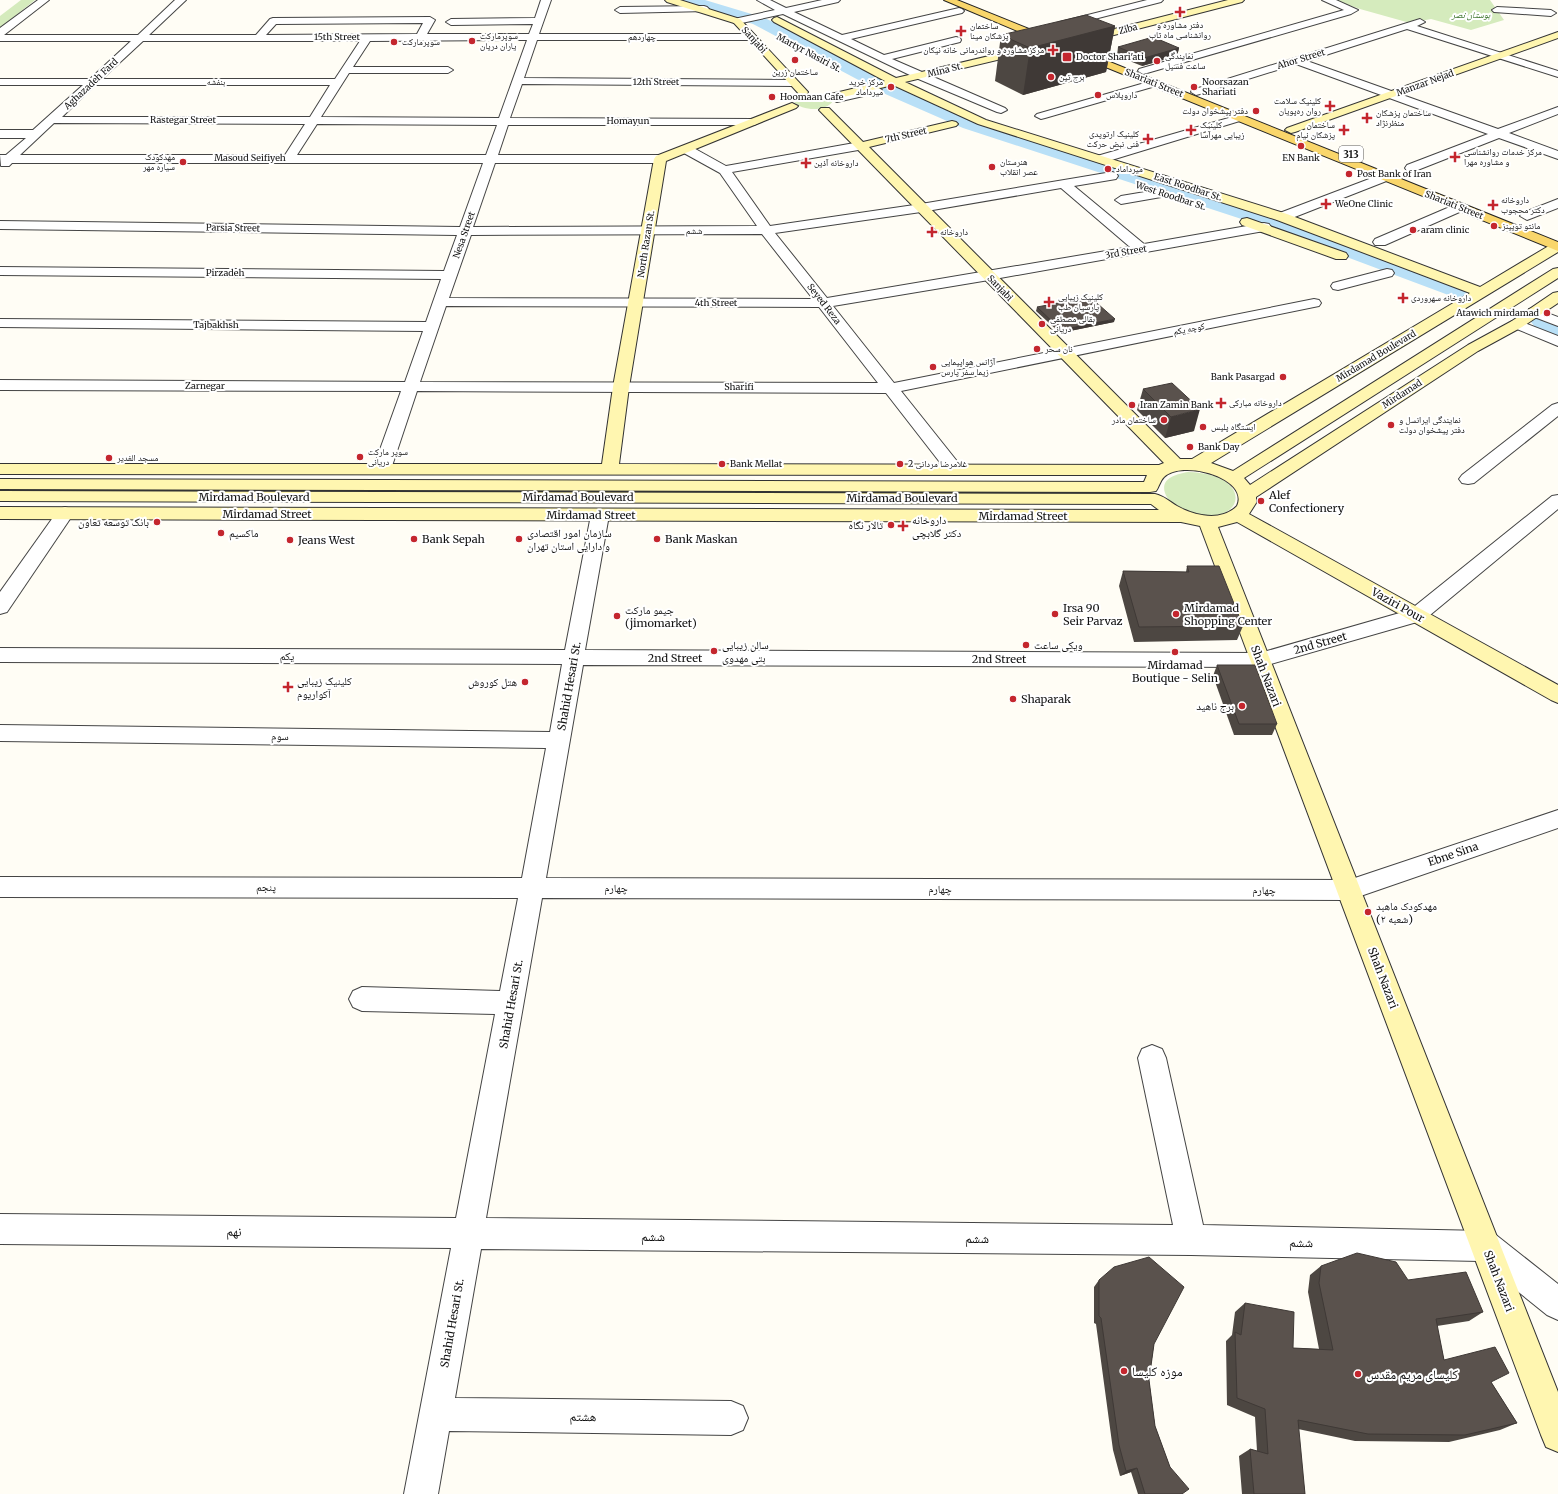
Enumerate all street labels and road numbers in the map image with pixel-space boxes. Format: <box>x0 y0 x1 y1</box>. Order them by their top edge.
street label: Ziba <box>1117 21 1139 36</box>
street label: Sanjabi <box>740 24 769 55</box>
street label: 15th Street <box>314 31 360 42</box>
street label: چهاردهم <box>628 31 656 43</box>
street label: Martyr Nasiri St. <box>775 31 844 74</box>
street label: Ahor Street <box>1275 46 1327 71</box>
street label: Aghazadeh Fard <box>61 55 120 112</box>
street label: Mina St. <box>926 60 964 79</box>
street label: Shariati Street <box>1123 66 1186 99</box>
street label: Manzar Nejad <box>1395 67 1456 98</box>
street label: بنفشه <box>207 76 226 87</box>
street label: 12th Street <box>633 76 680 87</box>
street label: Rastegar Street <box>150 114 216 125</box>
street label: Homayun <box>607 115 649 126</box>
street label: 7th Street <box>884 124 928 145</box>
road number: 313 <box>1339 146 1363 162</box>
street label: Masoud Seifiyeh <box>214 152 286 163</box>
street label: East Roodbar St. <box>1153 170 1224 203</box>
street label: West Roodbar St. <box>1134 179 1208 212</box>
street label: Shariati Street <box>1423 188 1486 221</box>
street label: Nesa Street <box>450 209 477 260</box>
street label: North Razan St. <box>635 210 656 278</box>
street label: Parsia Street <box>206 222 261 233</box>
street label: ششم <box>686 225 702 237</box>
street label: 3rd Street <box>1104 242 1148 261</box>
street label: Pirzadeh <box>206 267 244 278</box>
street label: Sanjabi <box>985 272 1015 303</box>
street label: Seyed Reza <box>805 281 844 326</box>
street label: 4th Street <box>695 297 738 308</box>
street label: Tajbakhsh <box>193 319 239 330</box>
street label: کوچه یکم <box>1172 320 1206 338</box>
street label: Mirdamad Boulevard <box>1334 327 1418 384</box>
street label: Mirdamad <box>1380 376 1424 410</box>
street label: Zarnegar <box>185 380 225 391</box>
street label: Sharifi <box>724 381 754 392</box>
street label: Mirdamad Boulevard <box>198 490 310 504</box>
street label: Mirdamad Boulevard <box>522 490 634 504</box>
street label: Mirdamad Boulevard <box>846 491 958 505</box>
street label: Mirdamad Street <box>222 507 312 521</box>
street label: Mirdamad Street <box>546 508 636 522</box>
street label: Mirdamad Street <box>978 509 1068 523</box>
street label: Vaziri Pour <box>1368 584 1427 625</box>
street label: 2nd Street <box>1292 629 1349 657</box>
street label: Shahid Hesari St. <box>554 640 584 732</box>
street label: Shah Nazari <box>1248 643 1284 709</box>
street label: یکم <box>280 649 295 664</box>
street label: 2nd Street <box>648 651 703 665</box>
street label: 2nd Street <box>972 652 1027 666</box>
street label: سوم <box>271 729 289 743</box>
street label: Ebne Sina <box>1426 839 1480 869</box>
street label: پنجم <box>256 880 276 895</box>
street label: چهارم <box>604 881 628 895</box>
street label: چهارم <box>928 882 952 896</box>
street label: چهارم <box>1252 883 1276 897</box>
street label: Shah Nazari <box>1365 945 1401 1011</box>
street label: Shahid Hesari St. <box>496 958 526 1050</box>
street label: نهم <box>226 1223 242 1240</box>
street label: ششم <box>641 1228 665 1245</box>
street label: ششم <box>965 1230 989 1247</box>
street label: ششم <box>1289 1234 1313 1251</box>
street label: Shah Nazari <box>1481 1248 1517 1314</box>
street label: Shahid Hesari St. <box>437 1277 467 1369</box>
street label: هشتم <box>569 1408 597 1425</box>

